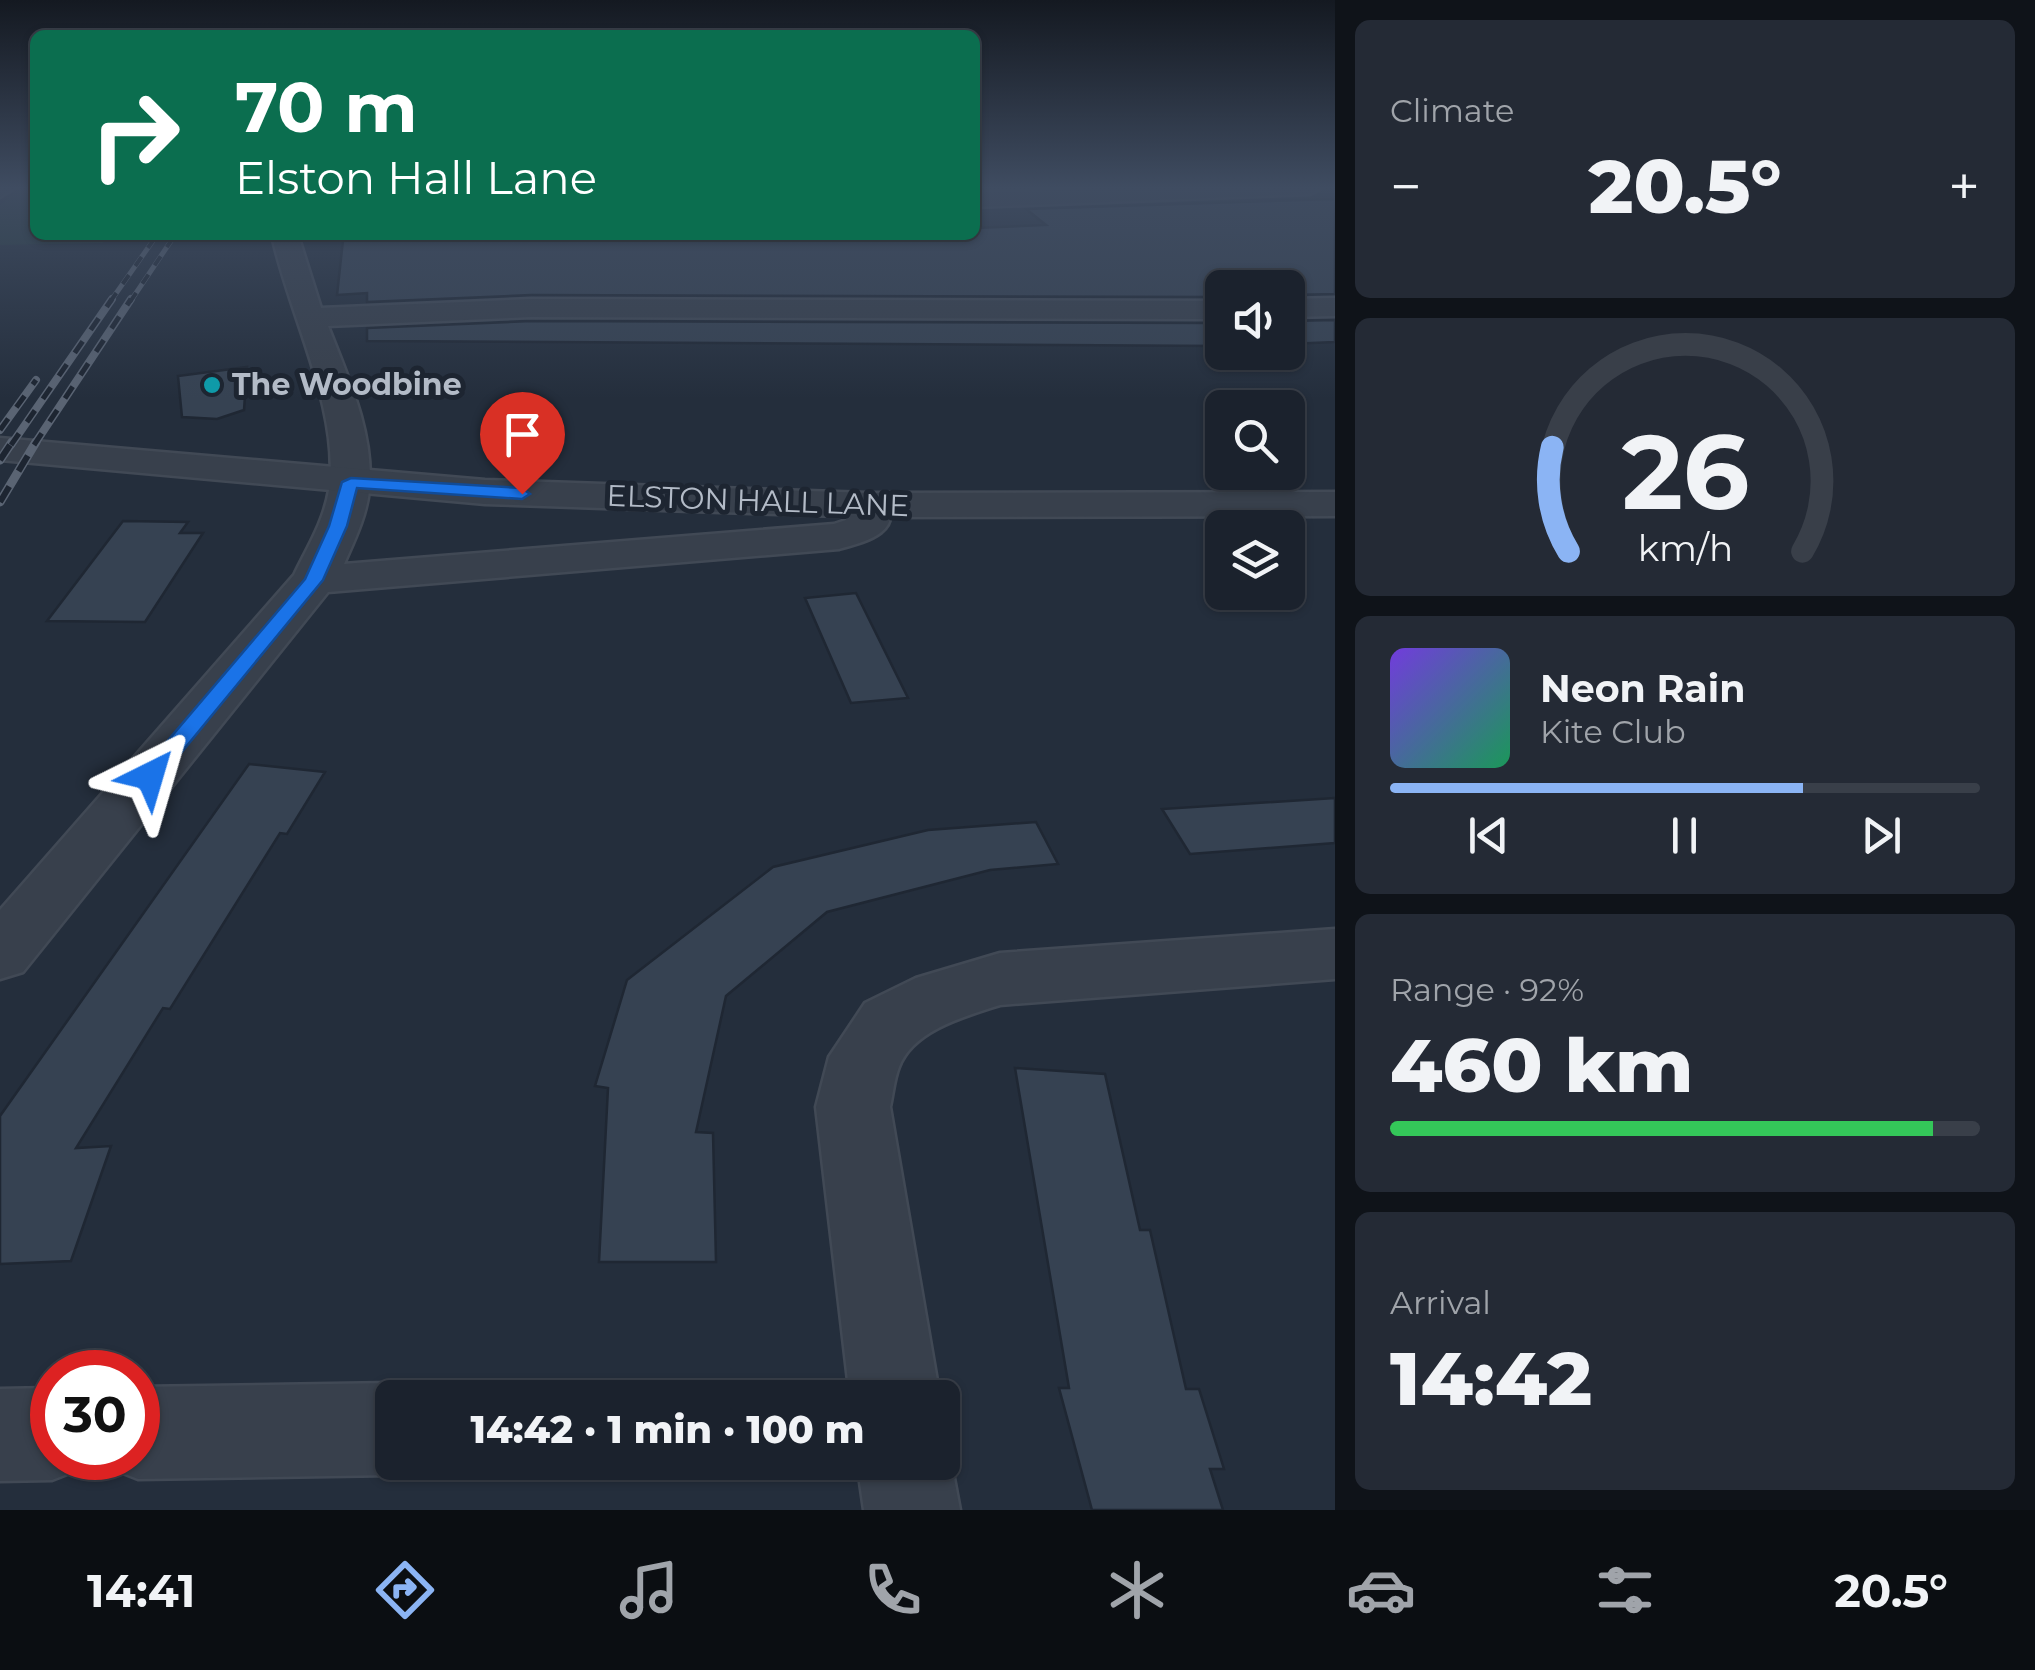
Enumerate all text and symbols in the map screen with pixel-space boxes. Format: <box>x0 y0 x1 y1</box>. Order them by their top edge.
text: 70 m <box>235 64 418 150</box>
icon: right <box>70 70 200 200</box>
text: Climate <box>1390 91 1514 130</box>
text: 20.5° <box>1588 140 1782 232</box>
text: Elston Hall Lane <box>235 150 597 205</box>
text: − <box>1390 153 1422 220</box>
text: + <box>1948 153 1980 220</box>
map controls <box>1205 270 1305 610</box>
button: sound <box>1205 270 1305 370</box>
place label: The Woodbine <box>232 366 462 403</box>
marker: The Woodbine <box>201 374 223 396</box>
button: search <box>1205 390 1305 490</box>
pin <box>480 392 565 495</box>
icon: arrive <box>495 407 550 462</box>
text: 26 <box>1621 408 1749 535</box>
street label: ELSTON HALL LANE <box>606 477 910 524</box>
button: layers <box>1205 510 1305 610</box>
text: km/h <box>1637 526 1733 570</box>
text: Neon Rain <box>1540 665 1745 712</box>
text: Kite Club <box>1540 712 1686 751</box>
position arrow <box>98 724 202 828</box>
icon: previous <box>1461 808 1516 863</box>
icon: pause <box>1657 808 1712 863</box>
icon: next <box>1854 808 1909 863</box>
text: Range · 92% <box>1390 970 1584 1009</box>
text: 460 km <box>1390 1019 1693 1111</box>
text: Arrival <box>1390 1283 1491 1322</box>
text: 14:42 <box>1390 1332 1592 1424</box>
speed limit sign: 30 <box>30 1350 160 1480</box>
text: 14:42 · 1 min · 100 m <box>471 1406 864 1453</box>
icon: directions <box>370 1555 440 1625</box>
icon: music <box>614 1555 684 1625</box>
icon: phone <box>858 1555 928 1625</box>
icon: climate <box>1102 1555 1172 1625</box>
icon: car <box>1346 1555 1416 1625</box>
icon: filters <box>1590 1555 1660 1625</box>
text: 14:41 <box>87 1563 195 1618</box>
text: 20.5° <box>1834 1563 1948 1618</box>

